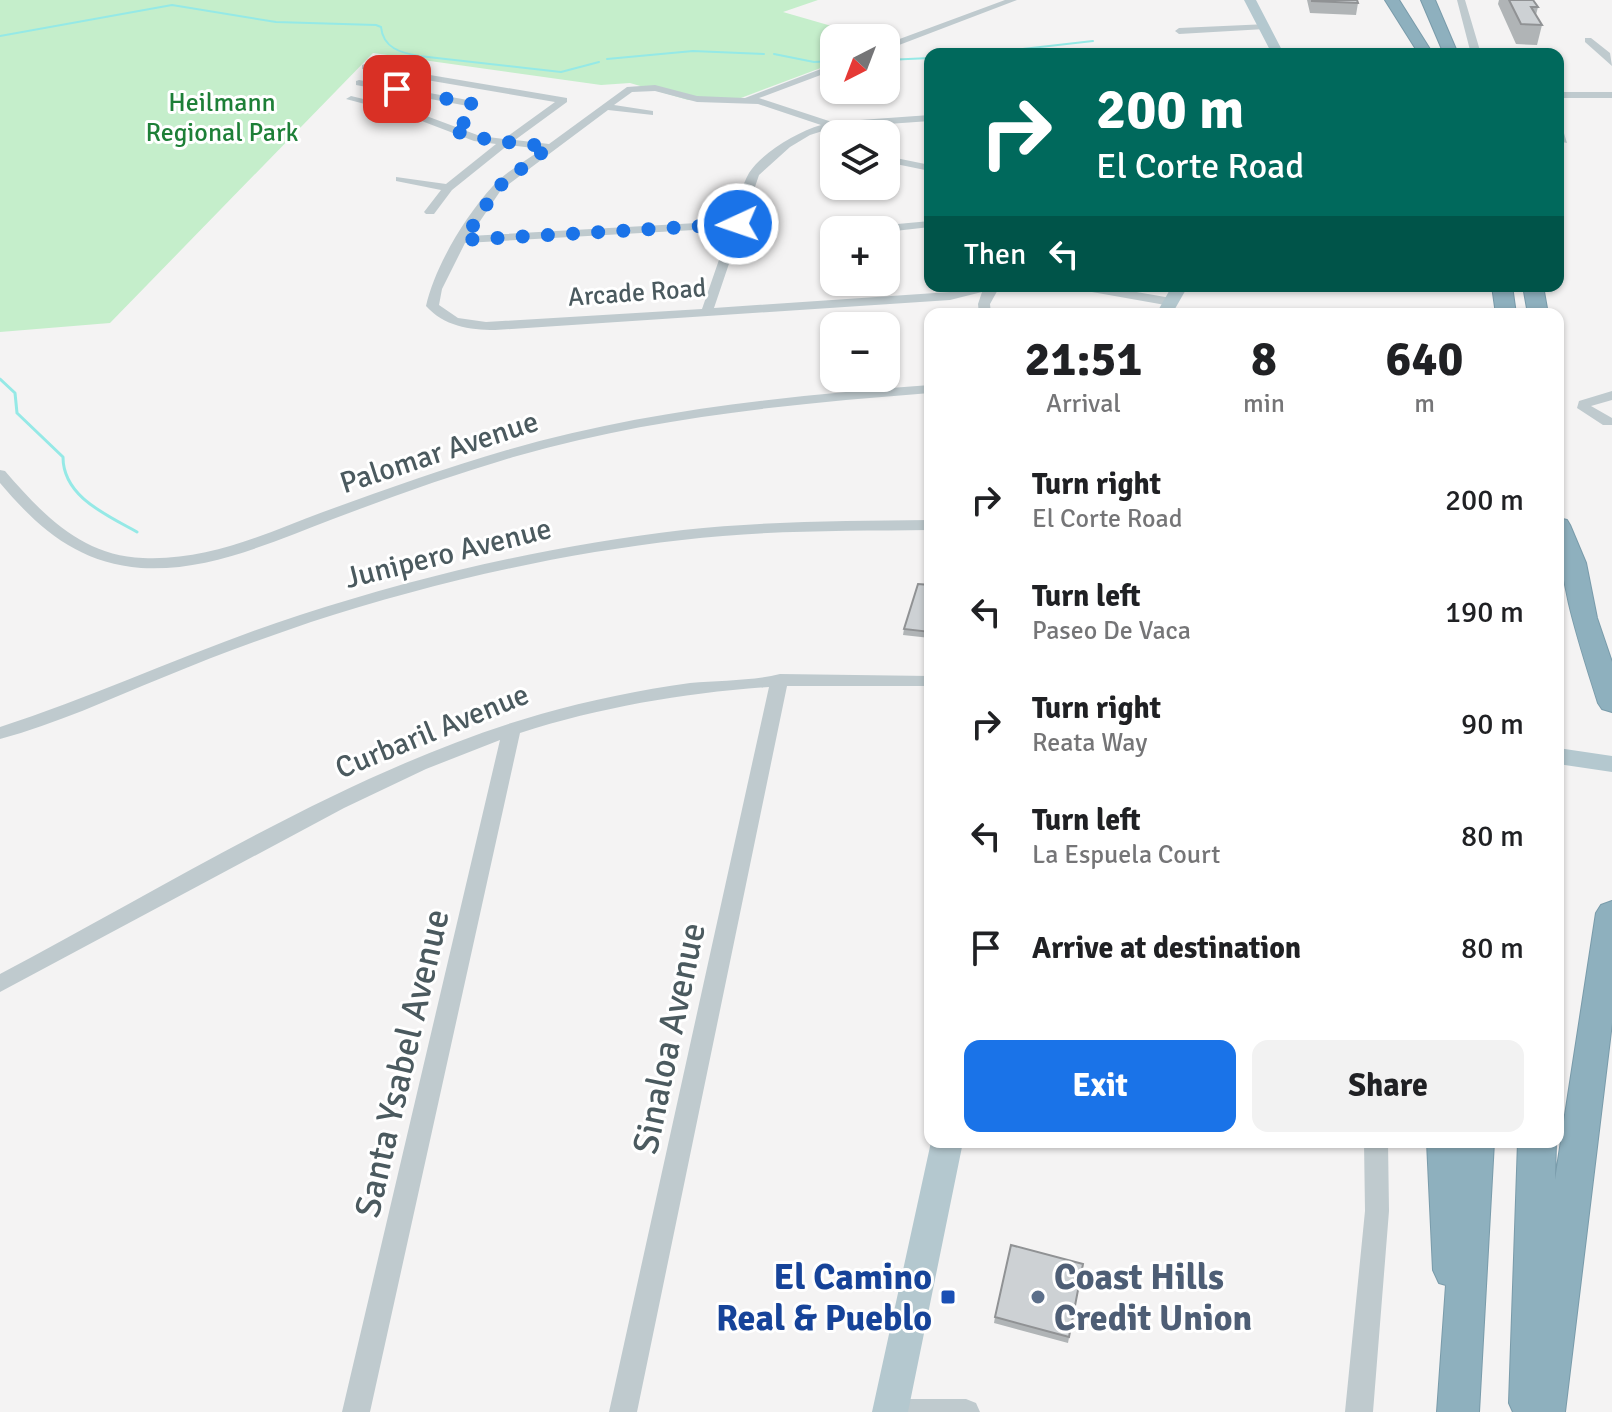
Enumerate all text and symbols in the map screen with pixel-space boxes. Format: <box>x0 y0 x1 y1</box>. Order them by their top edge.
north arrow <box>820 24 900 104</box>
map controls <box>820 24 900 392</box>
pin <box>363 55 431 123</box>
icon: arrive <box>375 67 419 111</box>
text: 200 m <box>1096 75 1244 144</box>
icon: right <box>964 80 1068 184</box>
park label: Heilmann Regional Park <box>145 87 299 149</box>
button: layers <box>820 120 900 200</box>
text: El Corte Road <box>1096 144 1304 189</box>
position arrow <box>696 182 780 266</box>
button: + <box>820 216 900 296</box>
icon: left <box>1042 232 1086 276</box>
text: Then <box>964 236 1026 273</box>
street label: Arcade Road <box>567 272 707 314</box>
button: − <box>820 312 900 392</box>
text: 21:51 <box>1025 330 1142 389</box>
text: 8 <box>1251 330 1277 389</box>
text: 640 <box>1386 330 1463 389</box>
text: Arrival <box>1046 388 1121 420</box>
text: min <box>1243 388 1285 420</box>
text: m <box>1414 388 1435 420</box>
street label: Palomar Avenue <box>335 403 543 502</box>
text: Turn right <box>1032 466 1161 503</box>
icon: right <box>964 478 1008 522</box>
text: 200 m <box>1445 482 1524 519</box>
text: El Corte Road <box>1032 503 1182 535</box>
street label: Junipero Avenue <box>341 510 555 597</box>
text: Turn left <box>1032 578 1141 615</box>
icon: left <box>964 590 1008 634</box>
text: 190 m <box>1445 594 1524 631</box>
text: Paseo De Vaca <box>1032 615 1191 647</box>
street label: Curbaril Avenue <box>330 676 534 787</box>
text: Turn right <box>1032 690 1161 727</box>
icon: right <box>964 702 1008 746</box>
text: 90 m <box>1461 706 1524 743</box>
text: Reata Way <box>1032 727 1147 759</box>
text: Turn left <box>1032 802 1141 839</box>
icon: left <box>964 814 1008 858</box>
text: 80 m <box>1461 818 1524 855</box>
text: La Espuela Court <box>1032 839 1220 871</box>
street label: Santa Ysabel Avenue <box>345 905 460 1222</box>
street label: Sinaloa Avenue <box>623 919 716 1158</box>
icon: arrive <box>964 926 1008 970</box>
text: Arrive at destination <box>1032 930 1301 967</box>
text: 80 m <box>1461 930 1524 967</box>
button: Exit <box>964 1040 1236 1132</box>
button: Share <box>1252 1040 1524 1132</box>
place label: El Camino Real & Pueblo <box>716 1255 932 1341</box>
place label: Coast Hills Credit Union <box>1054 1255 1252 1341</box>
marker: El Camino Real & Pueblo <box>939 1288 957 1306</box>
marker: Coast Hills Credit Union <box>1029 1288 1047 1306</box>

